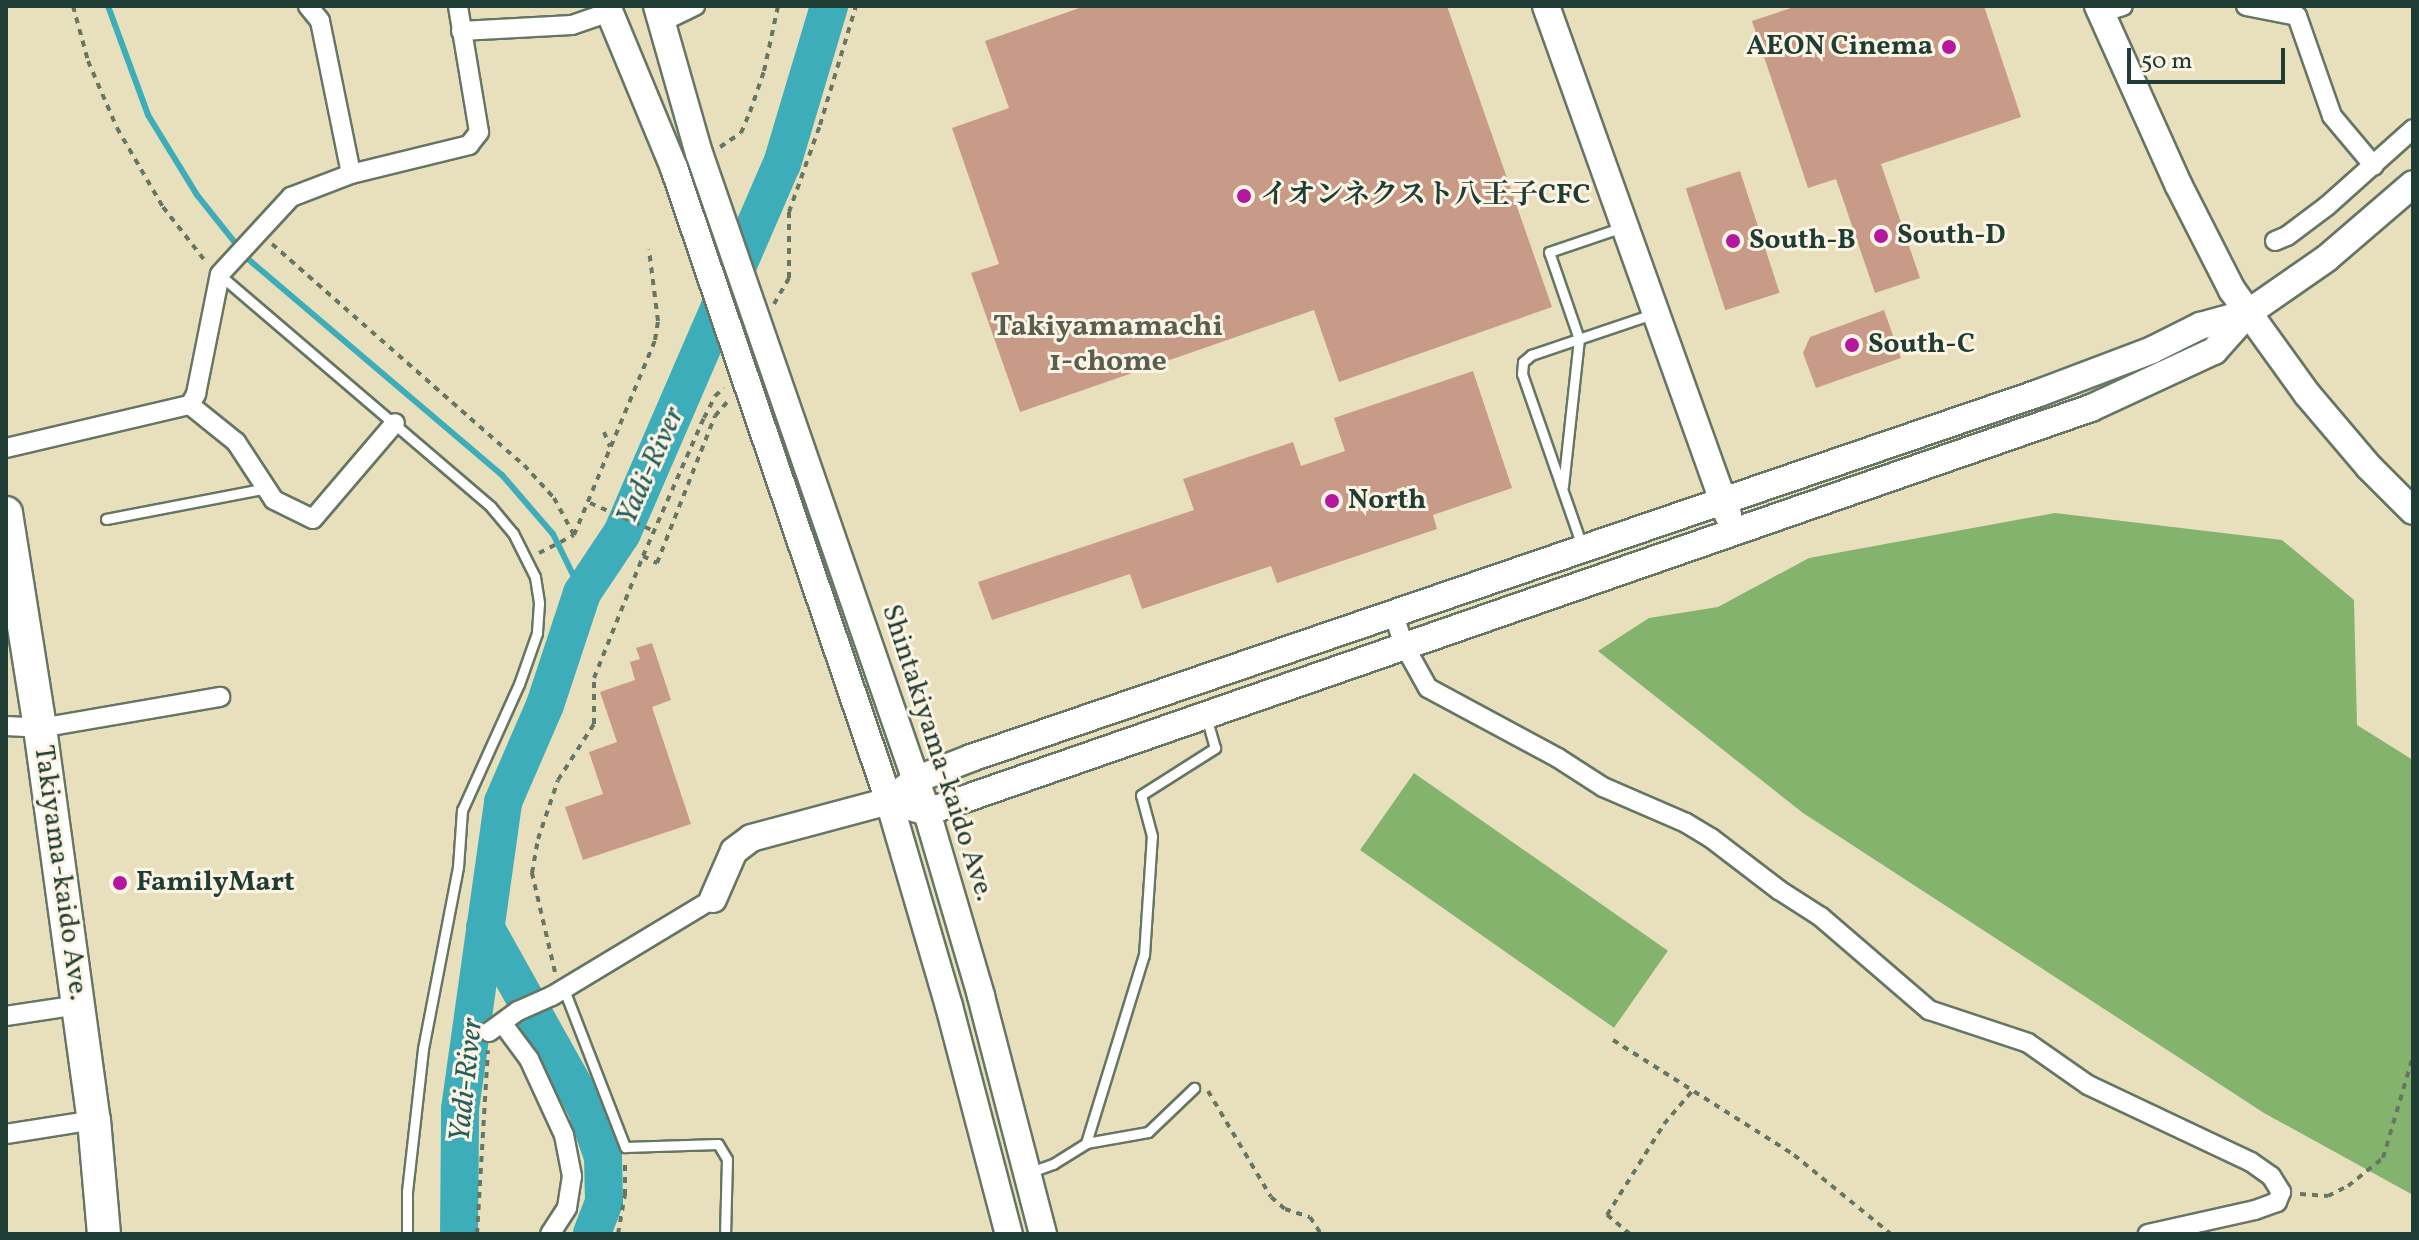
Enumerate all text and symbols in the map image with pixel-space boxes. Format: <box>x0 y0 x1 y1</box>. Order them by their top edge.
place label: AEON Cinema <box>1746 30 1933 64</box>
scale bar <box>2131 32 2289 82</box>
marker: AEON Cinema <box>1940 38 1958 56</box>
text: 50 m <box>2141 45 2193 79</box>
place label: イオンネクスト八王子CFC <box>1260 179 1593 213</box>
marker: イオンネクスト八王子CFC <box>1235 187 1253 205</box>
place label: South-D <box>1897 219 2006 253</box>
place label: South-B <box>1749 224 1856 258</box>
marker: South-D <box>1872 227 1890 245</box>
marker: South-B <box>1724 232 1742 250</box>
district label: Takiyamamachi 1-chome <box>993 309 1223 380</box>
place label: South-C <box>1868 328 1975 362</box>
marker: South-C <box>1843 336 1861 354</box>
water label: Yadi-River <box>609 402 693 530</box>
place label: North <box>1348 484 1426 518</box>
marker: North <box>1323 492 1341 510</box>
street label: Shintakiyama-kaido Ave. <box>873 600 1001 906</box>
street label: Takiyama-kaido Ave. <box>25 743 95 1003</box>
place label: FamilyMart <box>136 866 295 900</box>
marker: FamilyMart <box>111 874 129 892</box>
water label: Yadi-River <box>443 1016 491 1144</box>

